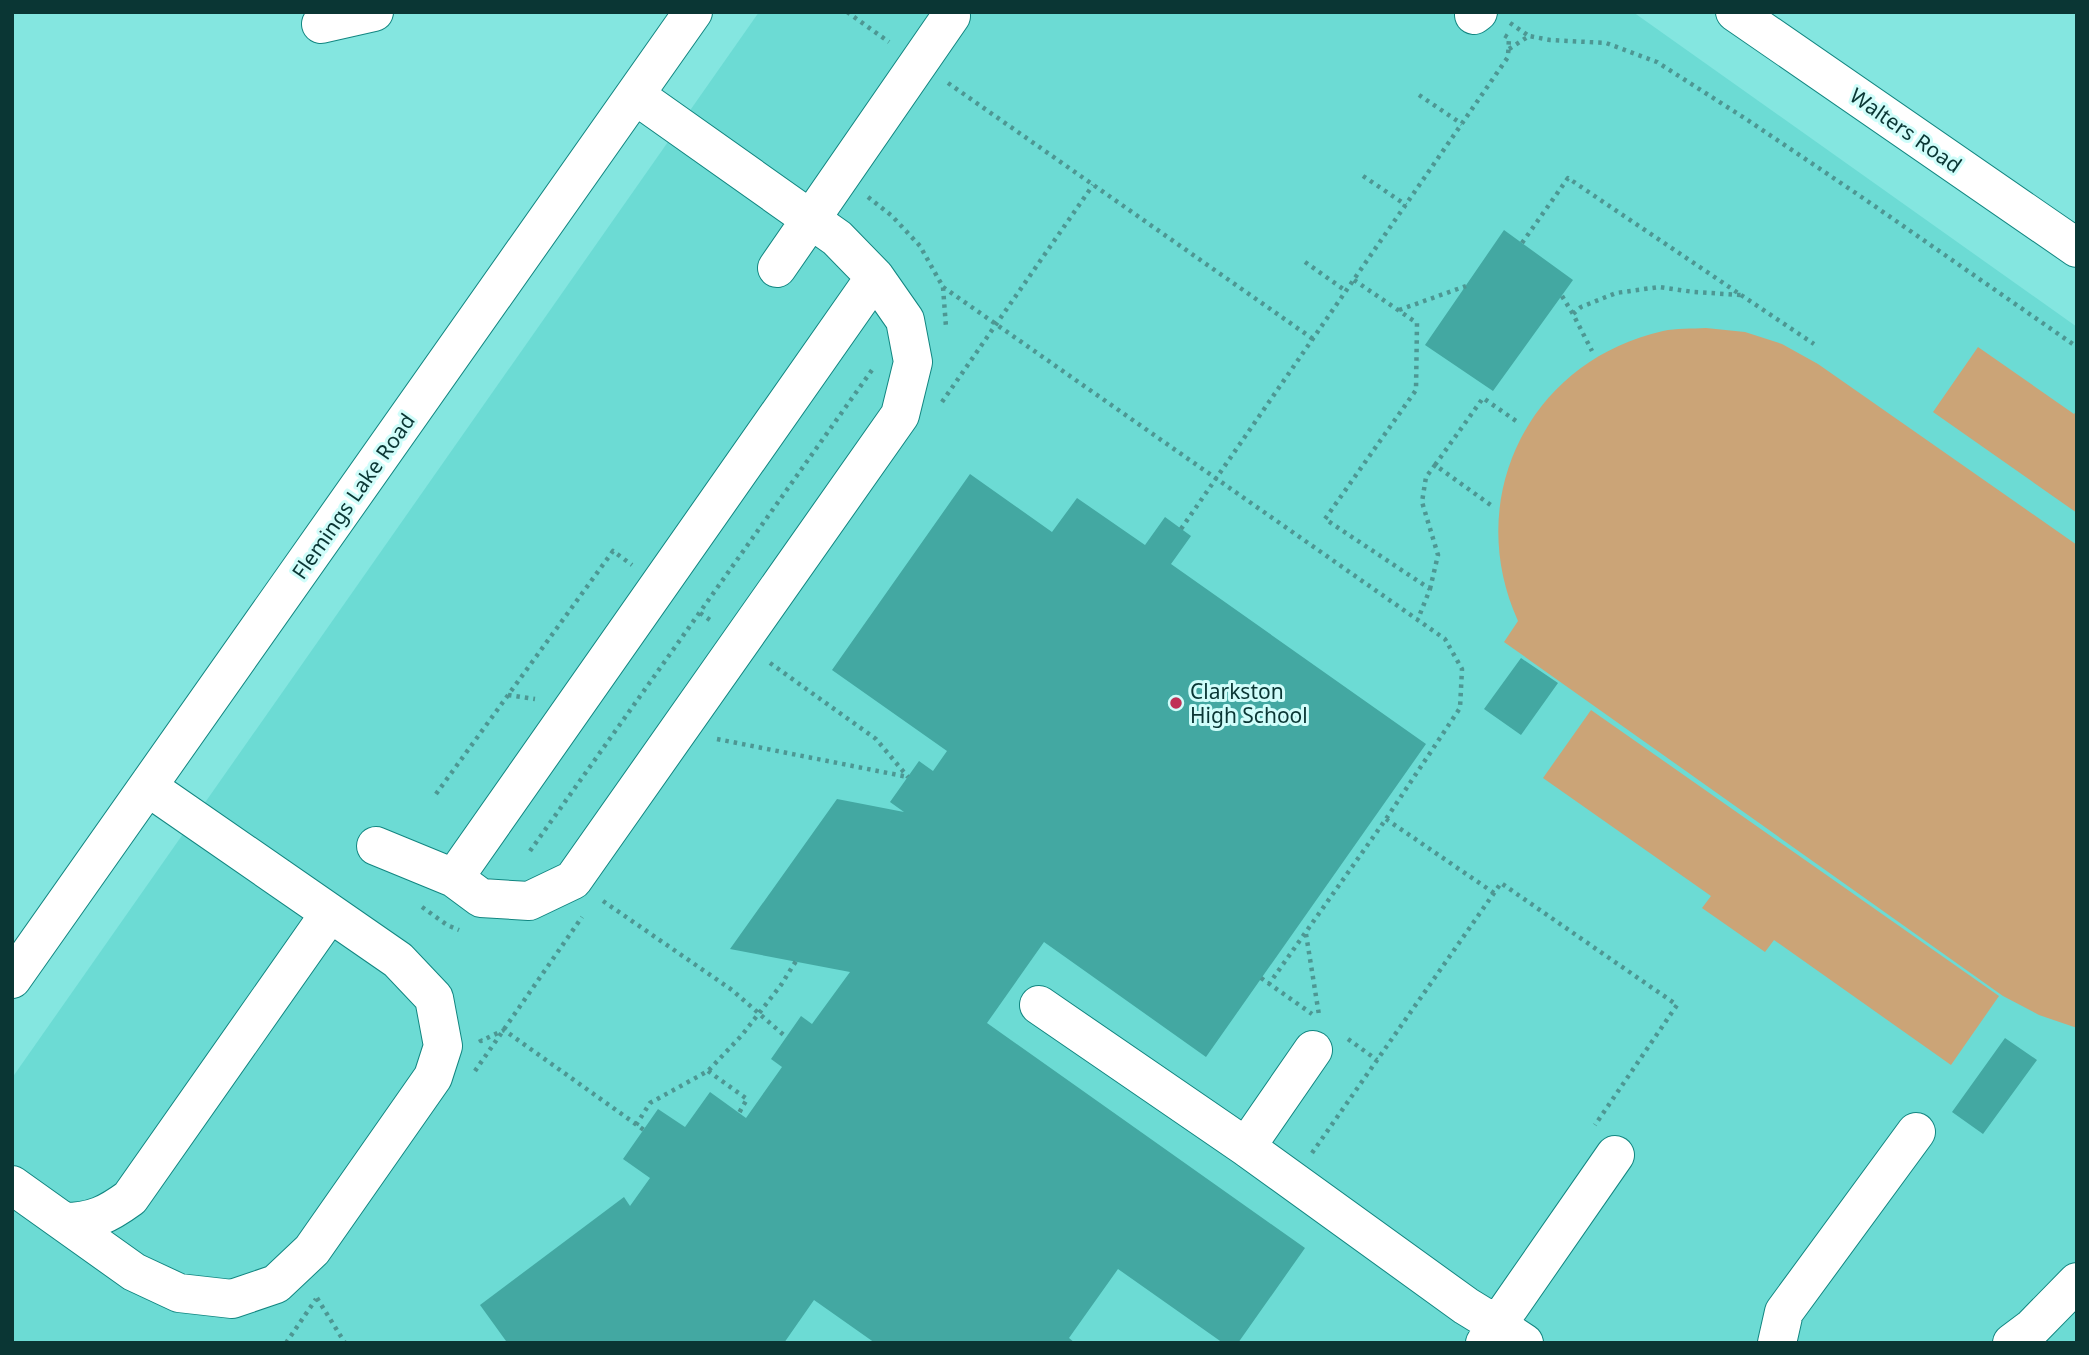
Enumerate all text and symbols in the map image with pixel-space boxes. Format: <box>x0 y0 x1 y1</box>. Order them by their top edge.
street label: Walters Road <box>1845 81 1967 179</box>
street label: Flemings Lake Road <box>285 408 421 584</box>
place label: Clarkston High School <box>1190 677 1308 729</box>
marker: Clarkston High School <box>1168 695 1184 711</box>

